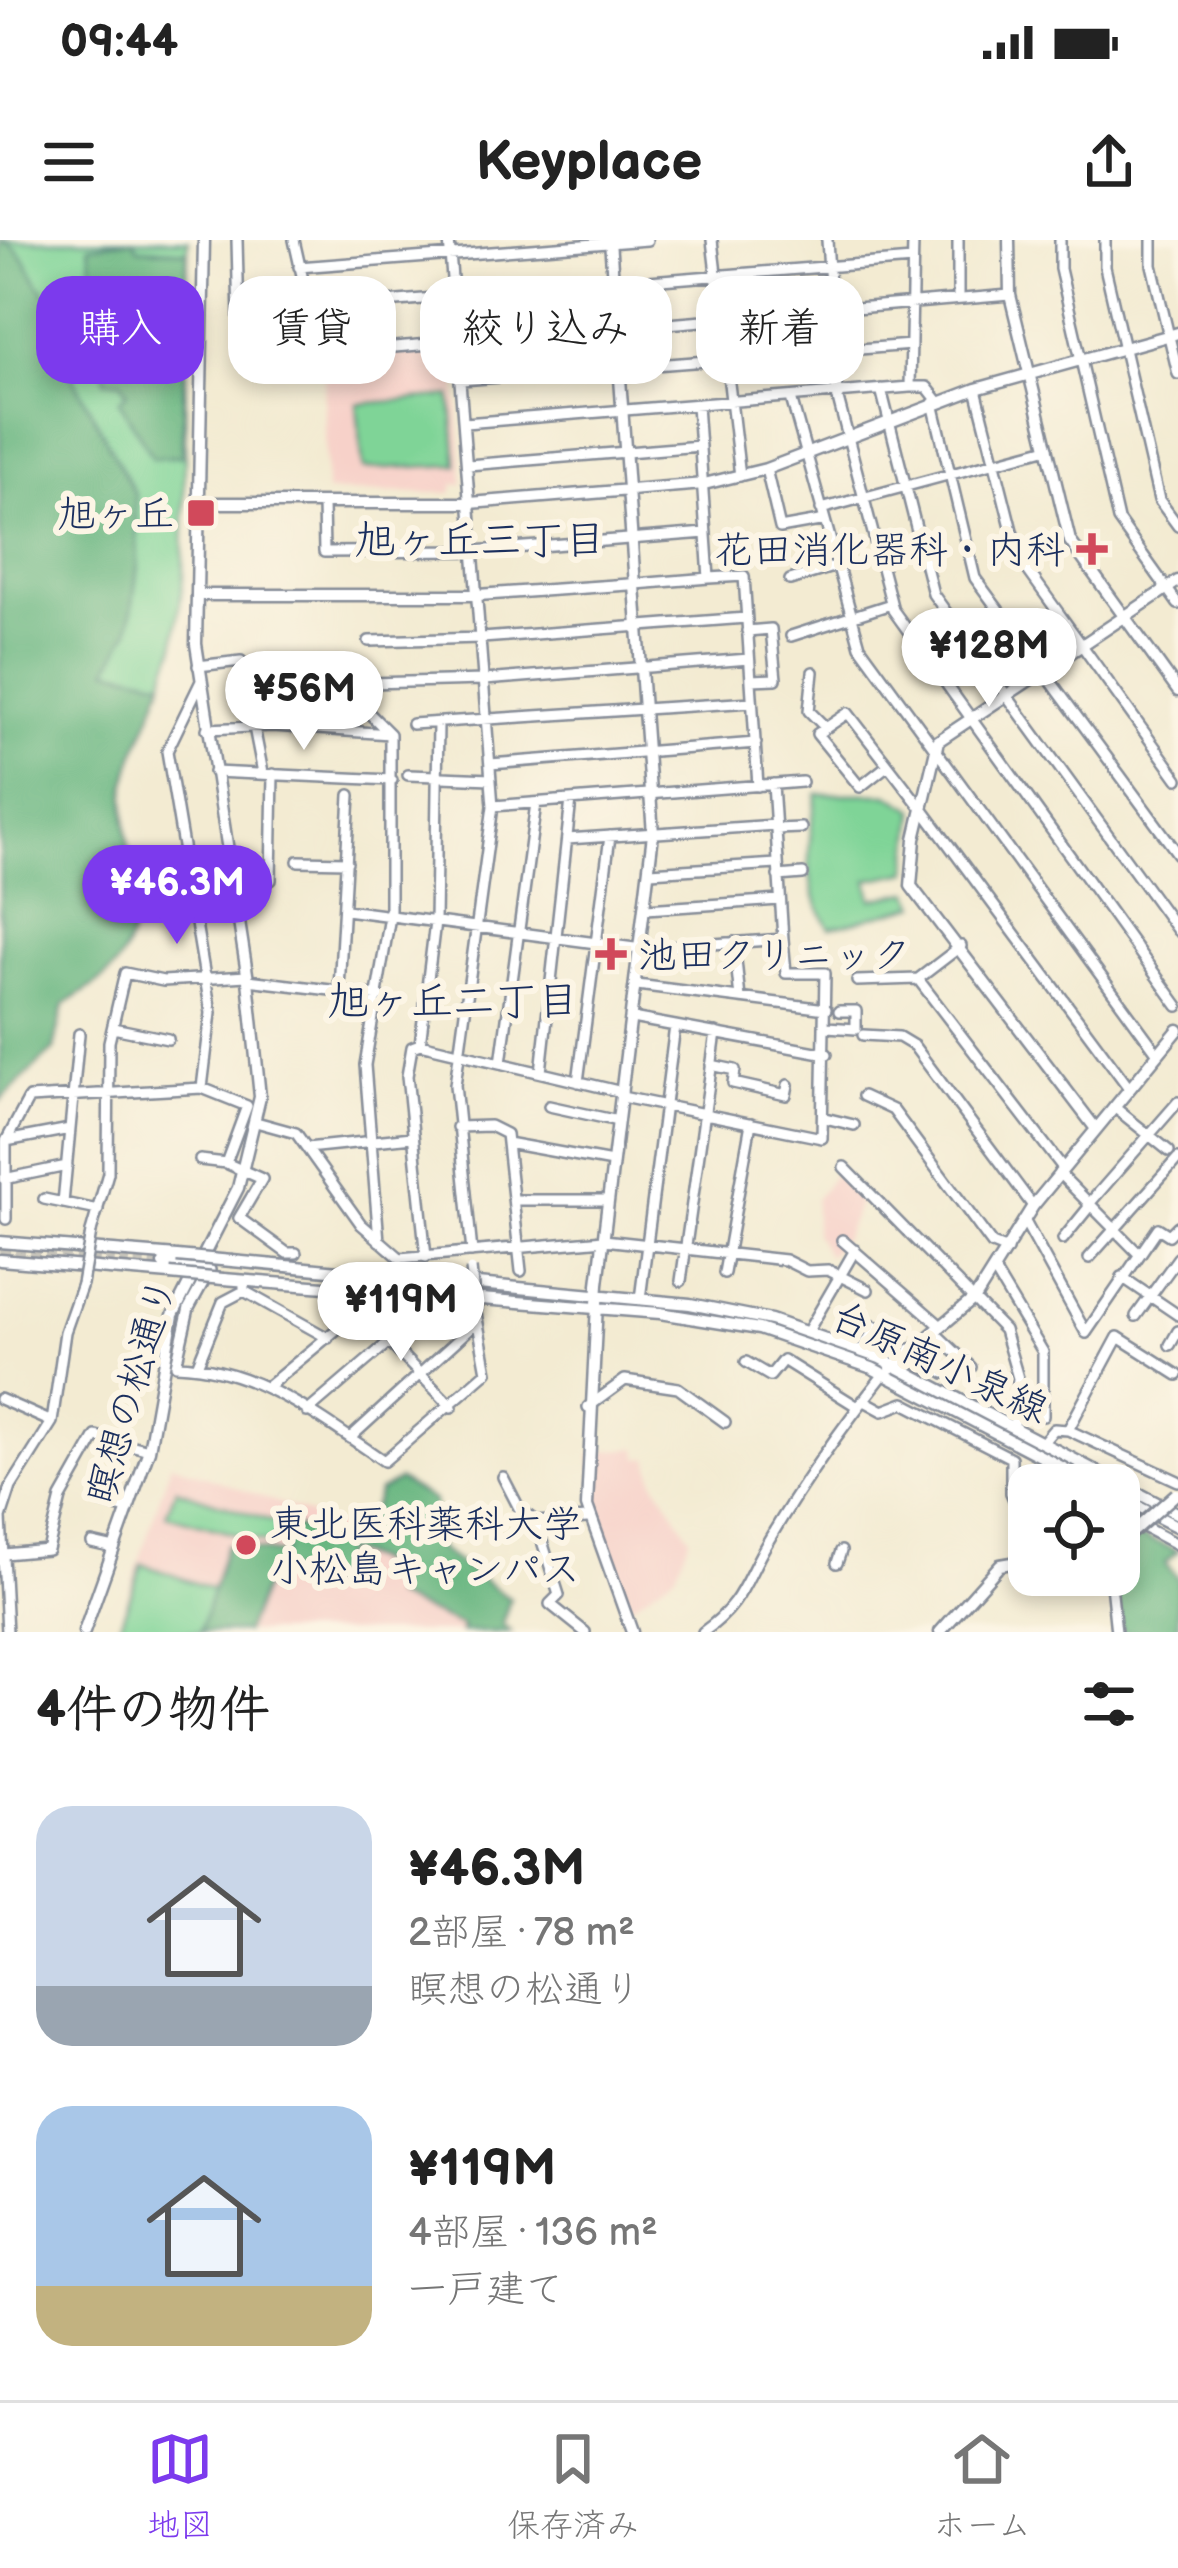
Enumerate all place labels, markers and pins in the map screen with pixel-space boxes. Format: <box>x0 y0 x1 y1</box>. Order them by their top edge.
place label: 旭ヶ丘 <box>57 492 174 539</box>
marker: 旭ヶ丘 <box>185 497 217 529</box>
place label: 花田消化器科・内科 <box>714 528 1065 575</box>
marker: 花田消化器科・内科 <box>1076 533 1108 565</box>
pin: ¥128M <box>905 608 1073 710</box>
pin: ¥56M <box>233 651 375 753</box>
pin: ¥46.3M <box>79 845 275 947</box>
place label: 池田クリニック <box>638 933 911 980</box>
marker: 池田クリニック <box>595 938 627 970</box>
pin: ¥119M <box>317 1262 485 1364</box>
place label: 東北医科薬科大学 小松島キャンパス <box>270 1502 582 1594</box>
marker: 東北医科薬科大学 小松島キャンパス <box>233 1532 259 1558</box>

